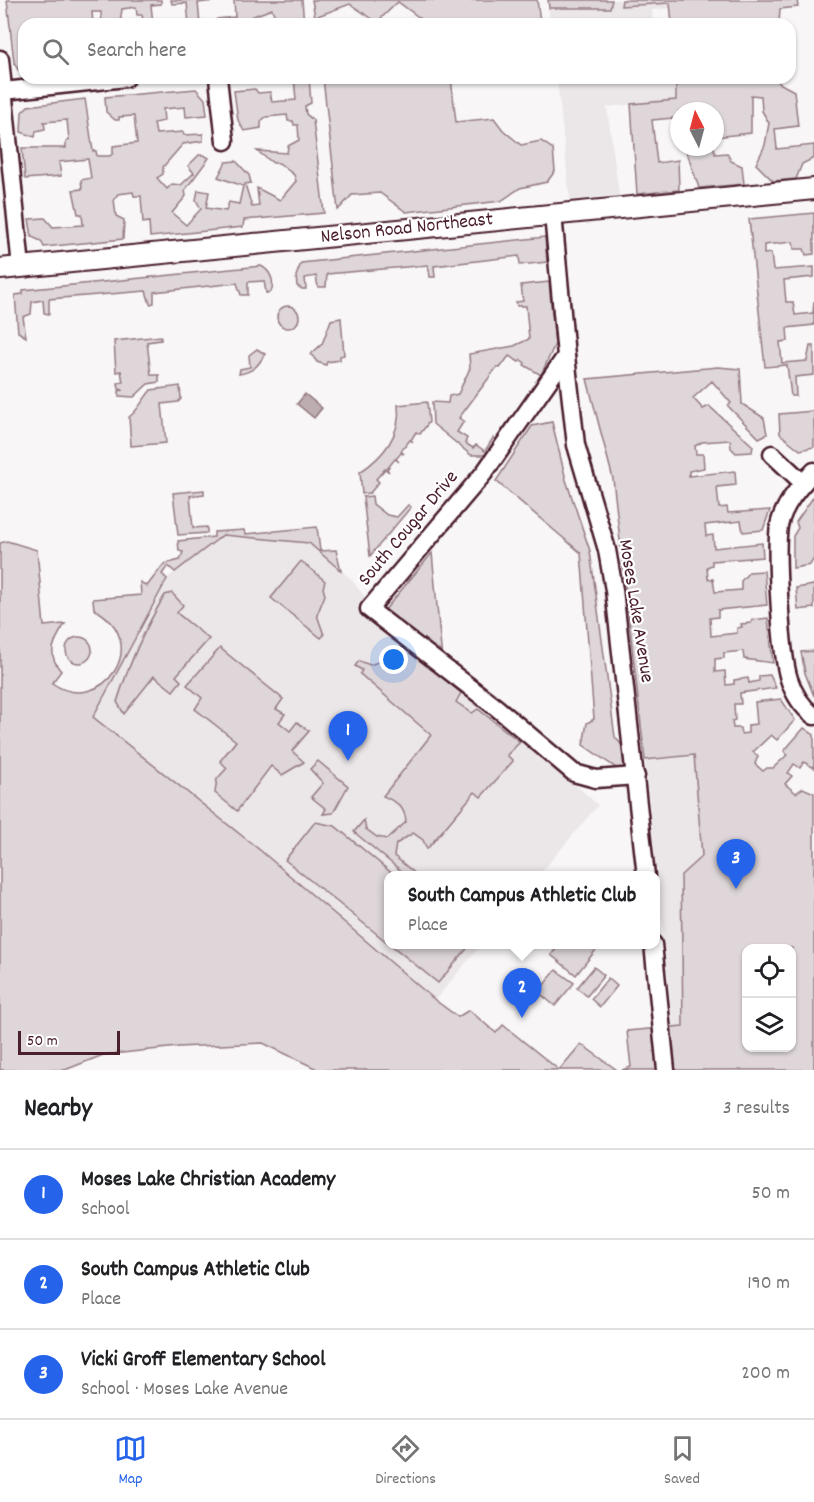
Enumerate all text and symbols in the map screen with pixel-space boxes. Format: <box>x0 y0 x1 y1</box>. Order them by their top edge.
search box <box>18 18 796 84</box>
icon: search <box>39 35 72 68</box>
text: Search here <box>87 36 186 67</box>
north arrow <box>670 102 724 156</box>
street label: Nelson Road Northeast <box>319 206 495 252</box>
street label: South Cougar Drive <box>352 465 466 593</box>
street label: Moses Lake Avenue <box>610 537 660 685</box>
your location <box>379 645 408 674</box>
pin: 1 <box>328 712 368 761</box>
pin: 3 <box>716 840 756 889</box>
popup <box>384 871 660 949</box>
text: South Campus Athletic Club <box>408 881 636 912</box>
text: Place <box>408 912 448 940</box>
map controls <box>742 944 796 1052</box>
button: locate <box>742 944 796 998</box>
pin: 2 <box>502 968 542 1018</box>
button: layers <box>742 998 796 1052</box>
scale bar <box>18 1028 120 1056</box>
text: 50 m <box>27 1030 58 1053</box>
text: Nearby <box>24 1091 92 1128</box>
text: 3 results <box>723 1095 790 1123</box>
text: Moses Lake Christian Academy <box>81 1165 335 1196</box>
text: 1 <box>41 1180 46 1208</box>
text: 50 m <box>752 1180 790 1208</box>
text: School <box>81 1196 130 1224</box>
text: South Campus Athletic Club <box>81 1255 310 1286</box>
text: 2 <box>39 1270 48 1298</box>
text: 190 m <box>747 1270 790 1298</box>
text: Place <box>81 1286 121 1314</box>
text: Vicki Groff Elementary School <box>81 1345 325 1376</box>
text: 3 <box>39 1360 48 1388</box>
text: 200 m <box>741 1360 790 1388</box>
text: School · Moses Lake Avenue <box>81 1376 288 1404</box>
tab: Map <box>114 1432 147 1491</box>
tab: Directions <box>375 1432 436 1491</box>
tab: Saved <box>664 1432 700 1491</box>

